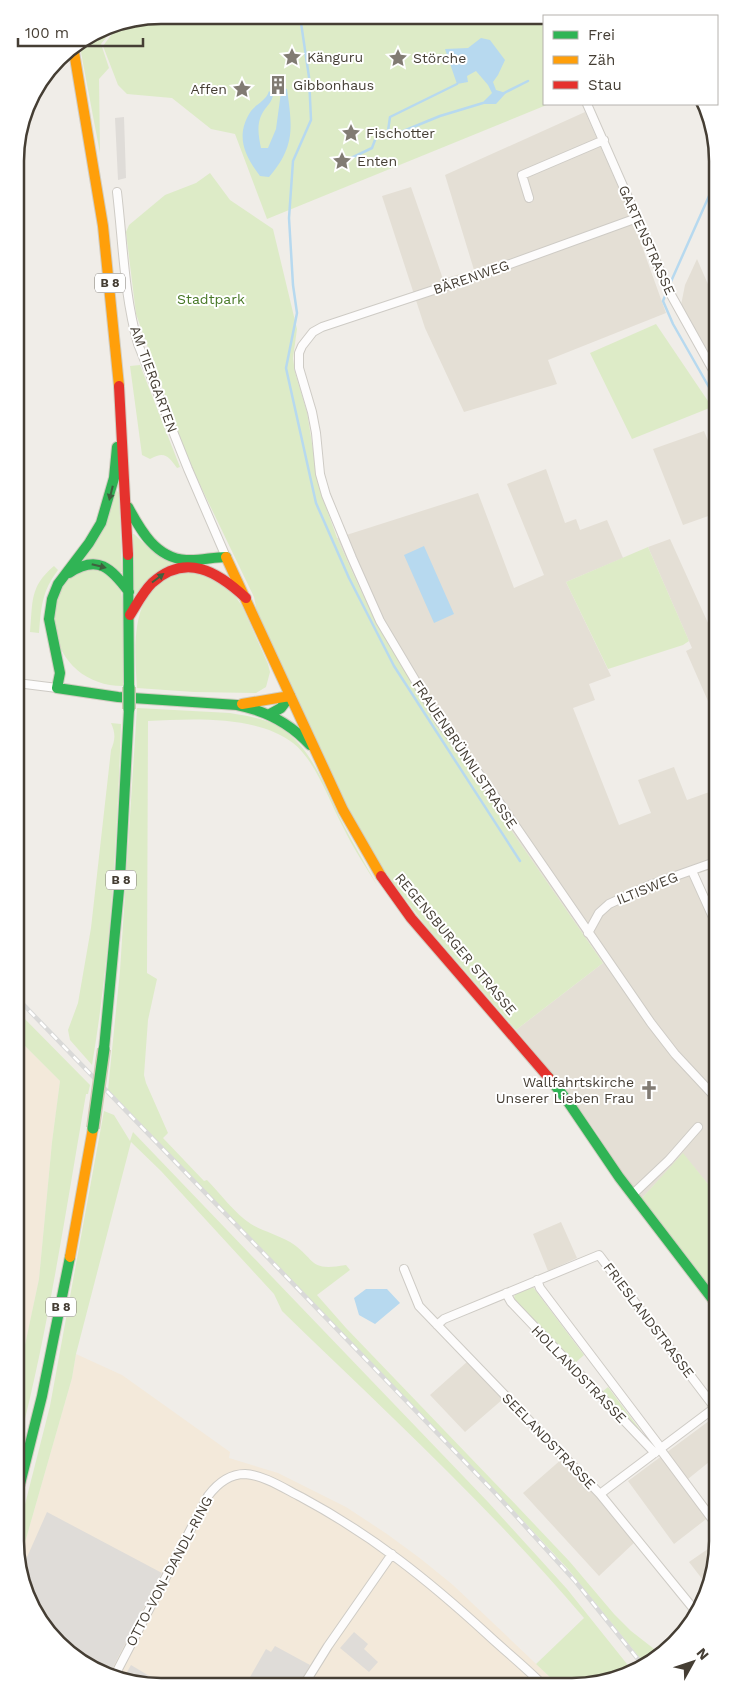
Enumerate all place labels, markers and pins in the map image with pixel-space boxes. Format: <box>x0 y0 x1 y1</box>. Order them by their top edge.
place icon: Känguru <box>281 46 303 68</box>
place icon: Störche <box>387 47 409 69</box>
place label: Känguru <box>307 49 363 65</box>
place label: Störche <box>413 50 466 66</box>
building icon: Gibbonhaus <box>267 74 289 96</box>
place label: Gibbonhaus <box>293 77 374 93</box>
place icon: Affen <box>231 78 253 100</box>
place label: Affen <box>191 81 227 97</box>
place icon: Fischotter <box>340 122 362 144</box>
place label: Fischotter <box>366 125 435 141</box>
place icon: Enten <box>331 150 353 172</box>
place label: Enten <box>357 153 397 169</box>
place label: Wallfahrtskirche Unserer Lieben Frau <box>496 1074 634 1106</box>
church icon: Wallfahrtskirche Unserer Lieben Frau <box>638 1079 660 1101</box>

